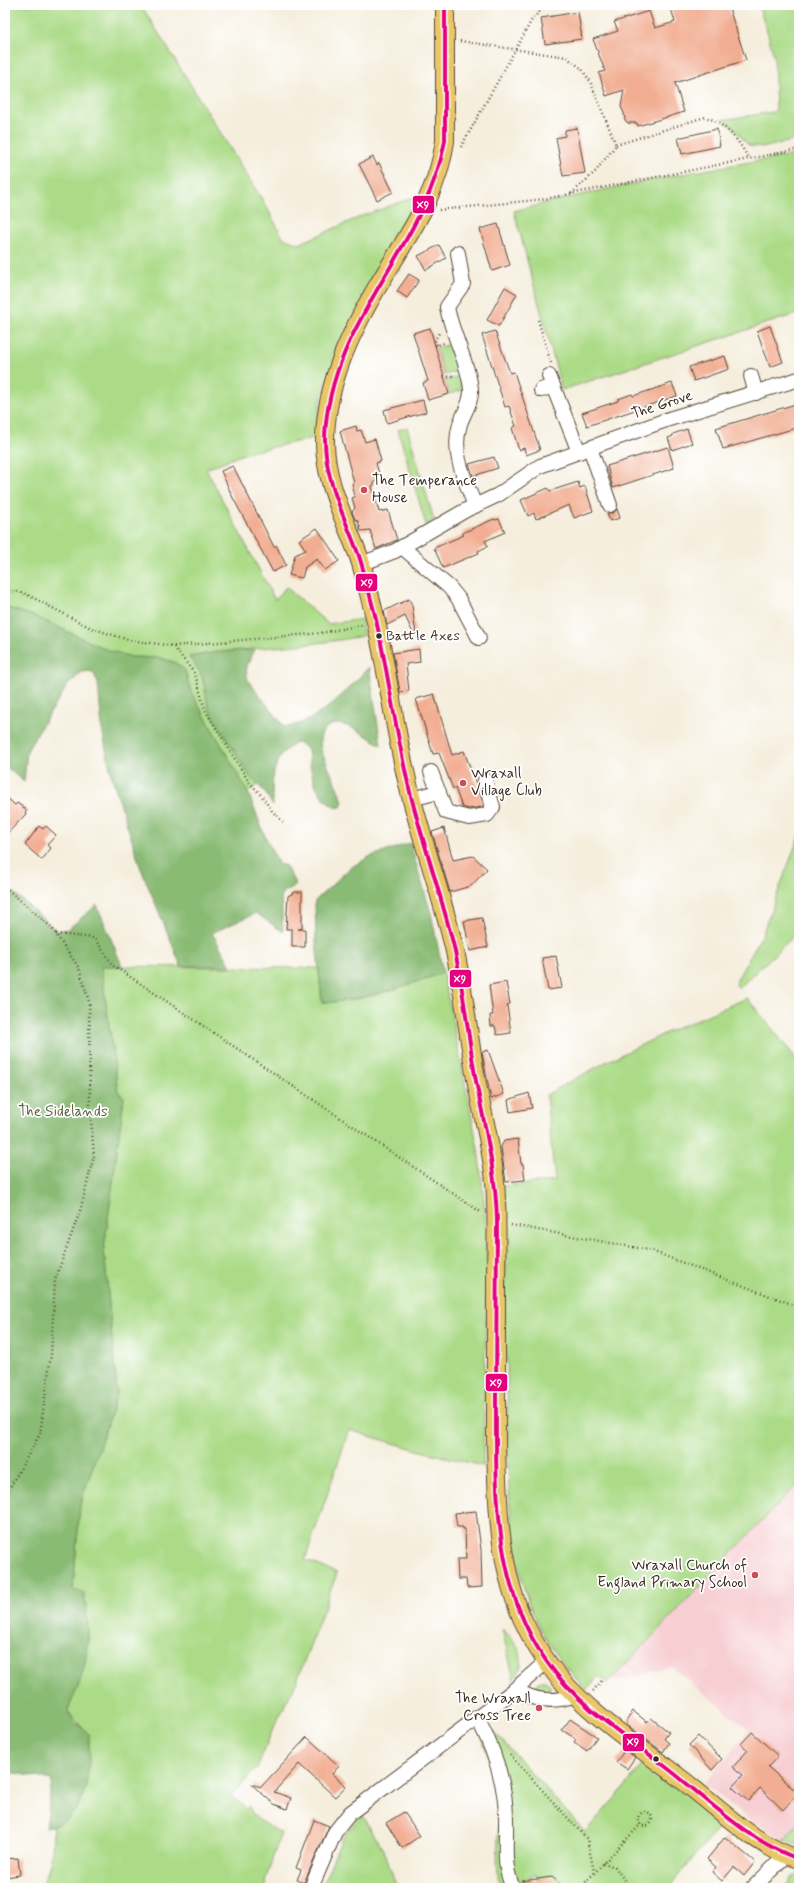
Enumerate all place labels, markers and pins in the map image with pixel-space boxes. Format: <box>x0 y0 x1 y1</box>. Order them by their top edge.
place label: The Temperance House <box>372 471 477 508</box>
marker: The Temperance House <box>359 485 369 495</box>
place label: Battle Axes <box>386 627 460 645</box>
marker: Battle Axes <box>374 631 384 641</box>
place label: Wraxall Village Club <box>471 764 542 801</box>
marker: Wraxall Village Club <box>458 778 468 788</box>
place label: Wraxall Church of England Primary School <box>597 1556 747 1594</box>
marker: Wraxall Church of England Primary School <box>750 1570 760 1580</box>
place label: The Wraxall Cross Tree <box>455 1689 531 1726</box>
marker: The Wraxall Cross Tree <box>534 1703 544 1713</box>
unlabelled marker <box>651 1754 661 1764</box>

